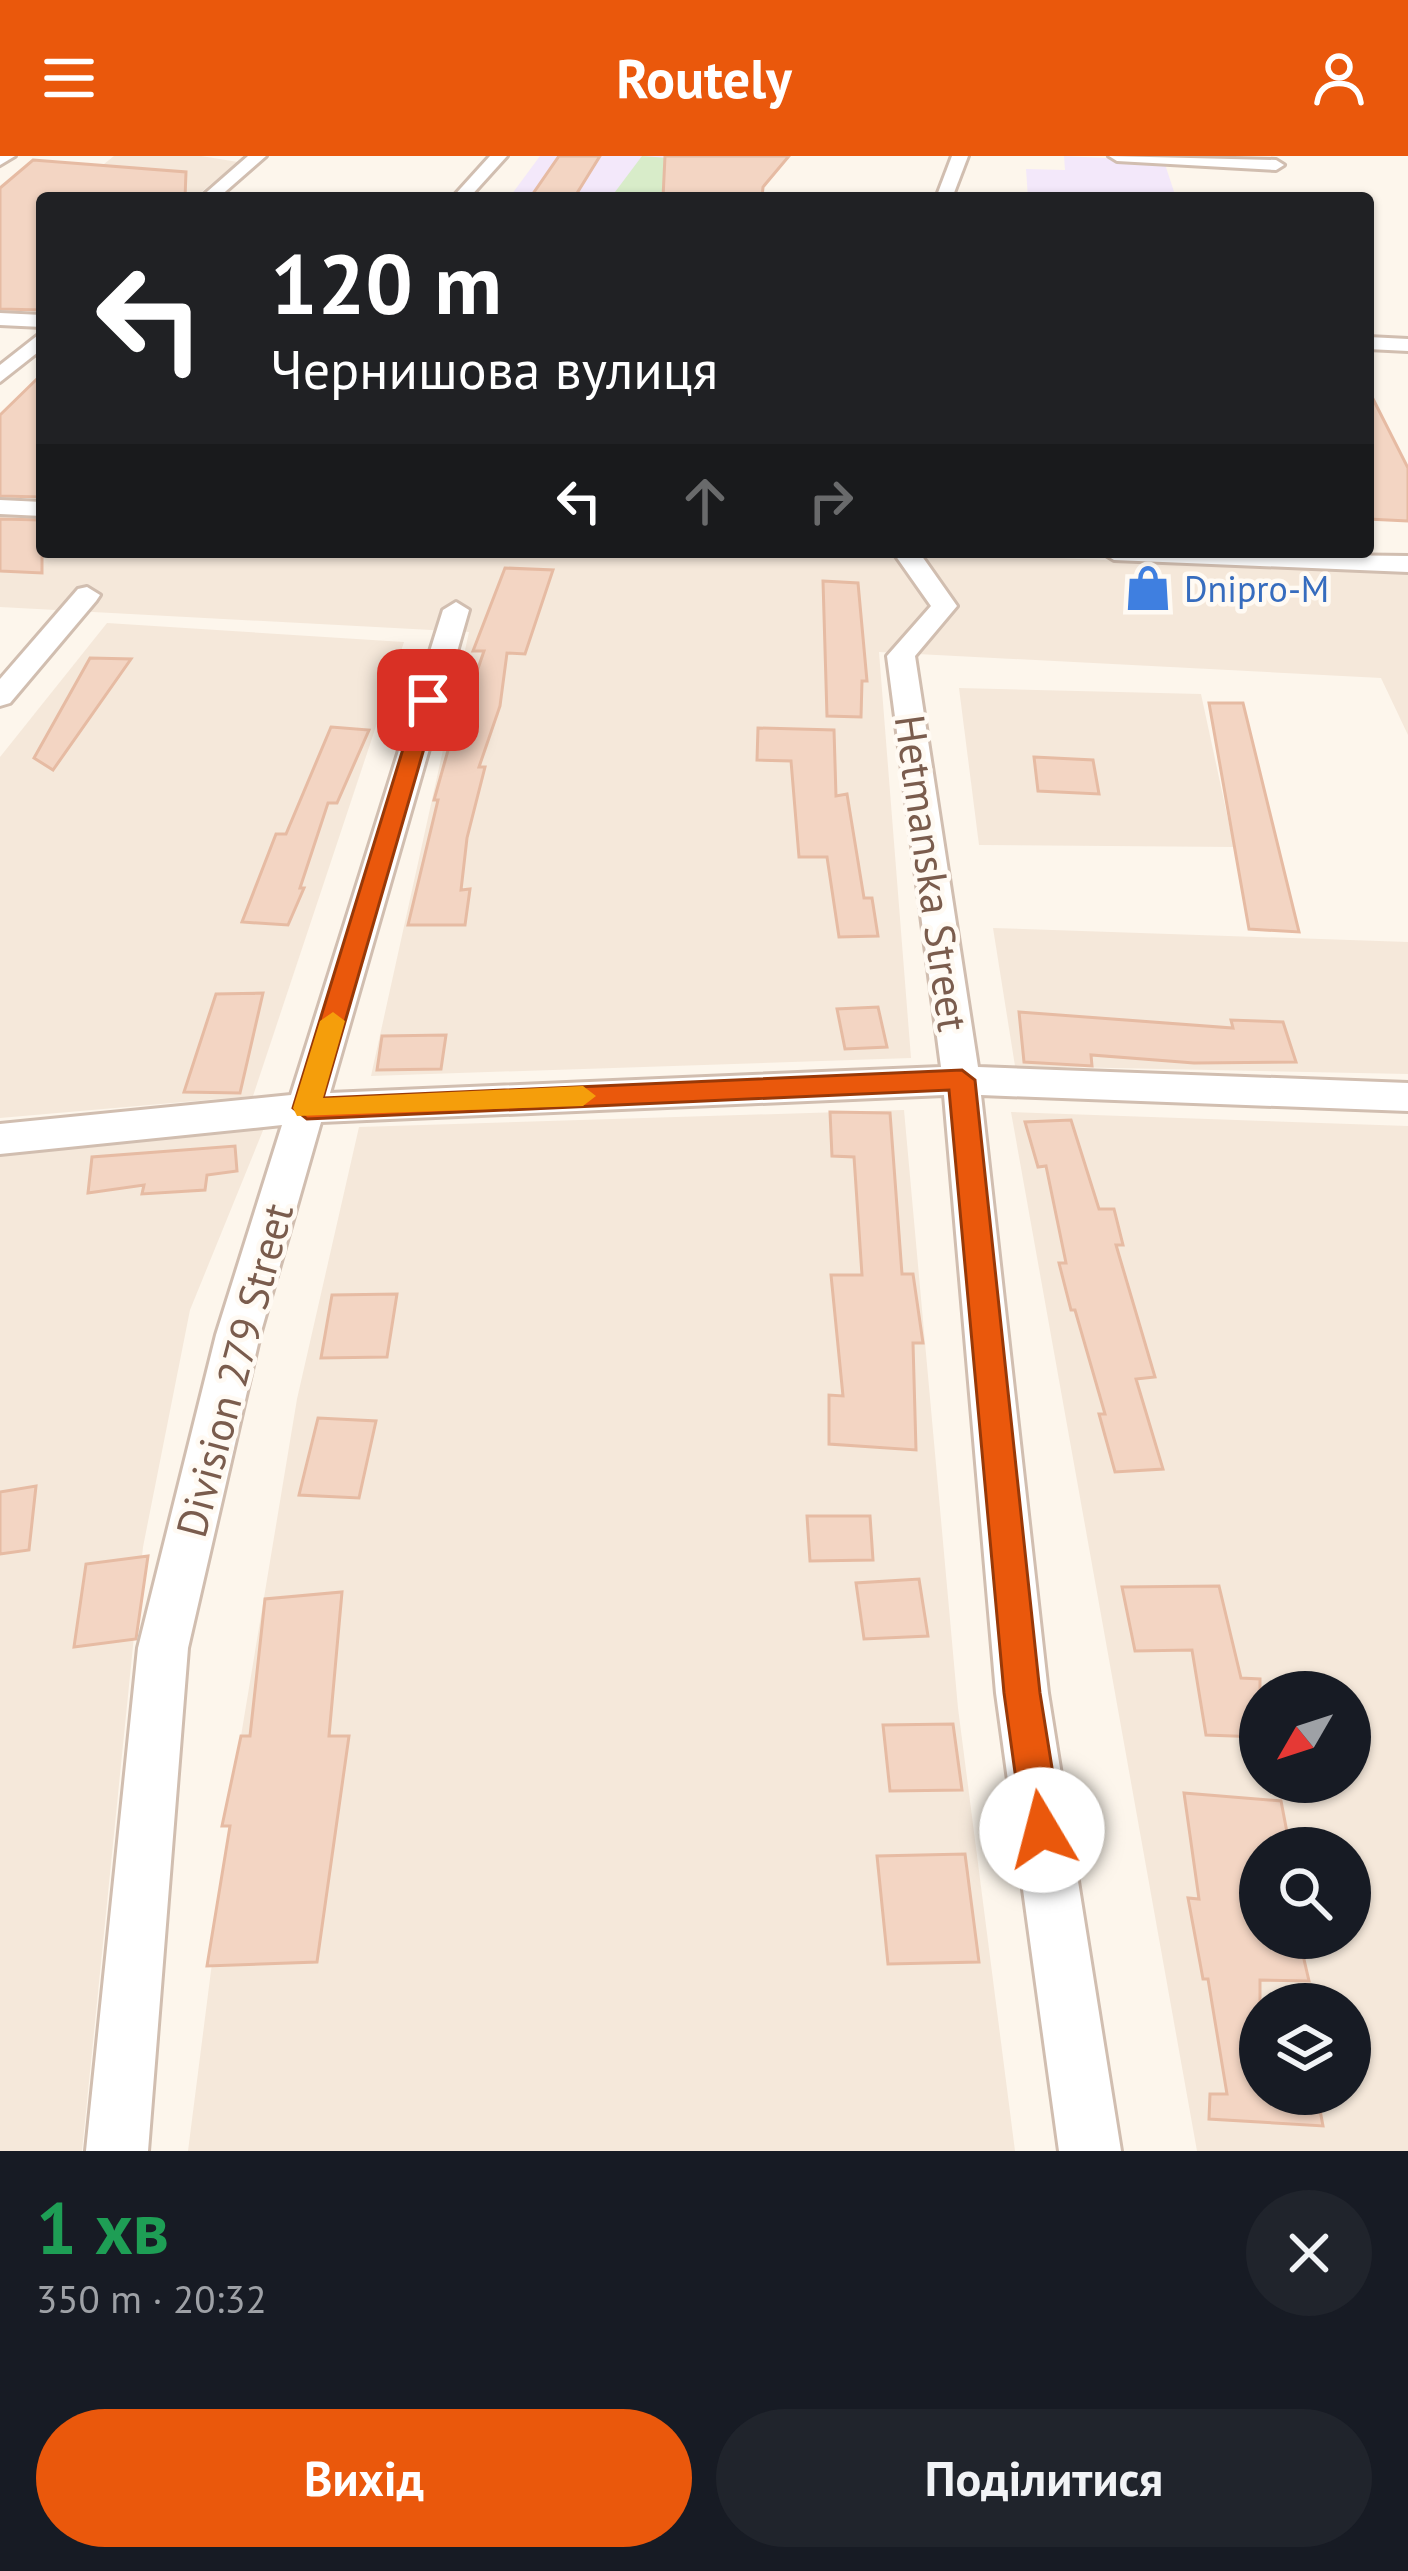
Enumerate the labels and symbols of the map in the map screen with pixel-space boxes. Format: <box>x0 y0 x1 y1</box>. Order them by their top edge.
shop icon: Dnipro-M <box>1123 563 1173 613</box>
place label: Dnipro-M <box>1184 565 1329 612</box>
pin <box>377 649 479 751</box>
street label: Hetmanska Street <box>883 711 981 1035</box>
street label: Division 279 Street <box>163 1197 305 1543</box>
north arrow <box>1239 1671 1371 1803</box>
position arrow <box>979 1767 1105 1893</box>

